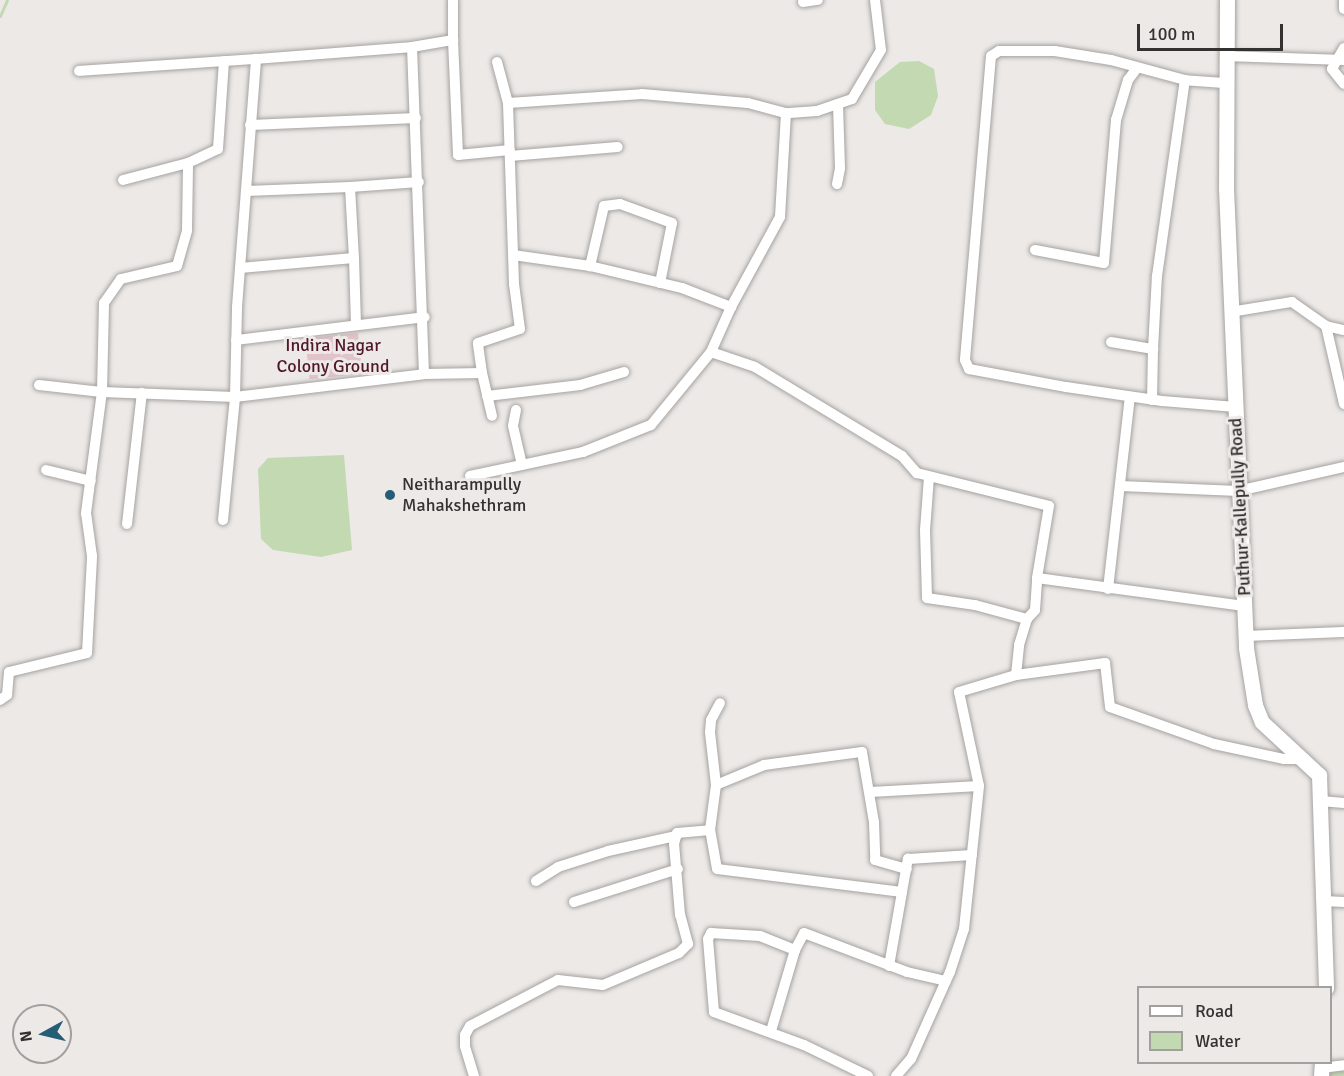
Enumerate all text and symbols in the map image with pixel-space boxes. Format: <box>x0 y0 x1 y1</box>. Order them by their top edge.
scale bar <box>1140 12 1286 50</box>
text: 100 m <box>1148 23 1195 45</box>
park label: Indira Nagar Colony Ground <box>277 335 389 378</box>
street label: Puthur-Kallepully Road <box>1225 417 1255 597</box>
place label: Neitharampully Mahakshethram <box>402 474 526 516</box>
marker: Neitharampully Mahakshethram <box>383 488 397 502</box>
legend <box>1137 986 1332 1064</box>
text: Road <box>1195 1000 1234 1022</box>
north arrow <box>12 1004 72 1064</box>
text: N <box>15 1029 37 1043</box>
text: Water <box>1195 1030 1240 1052</box>

